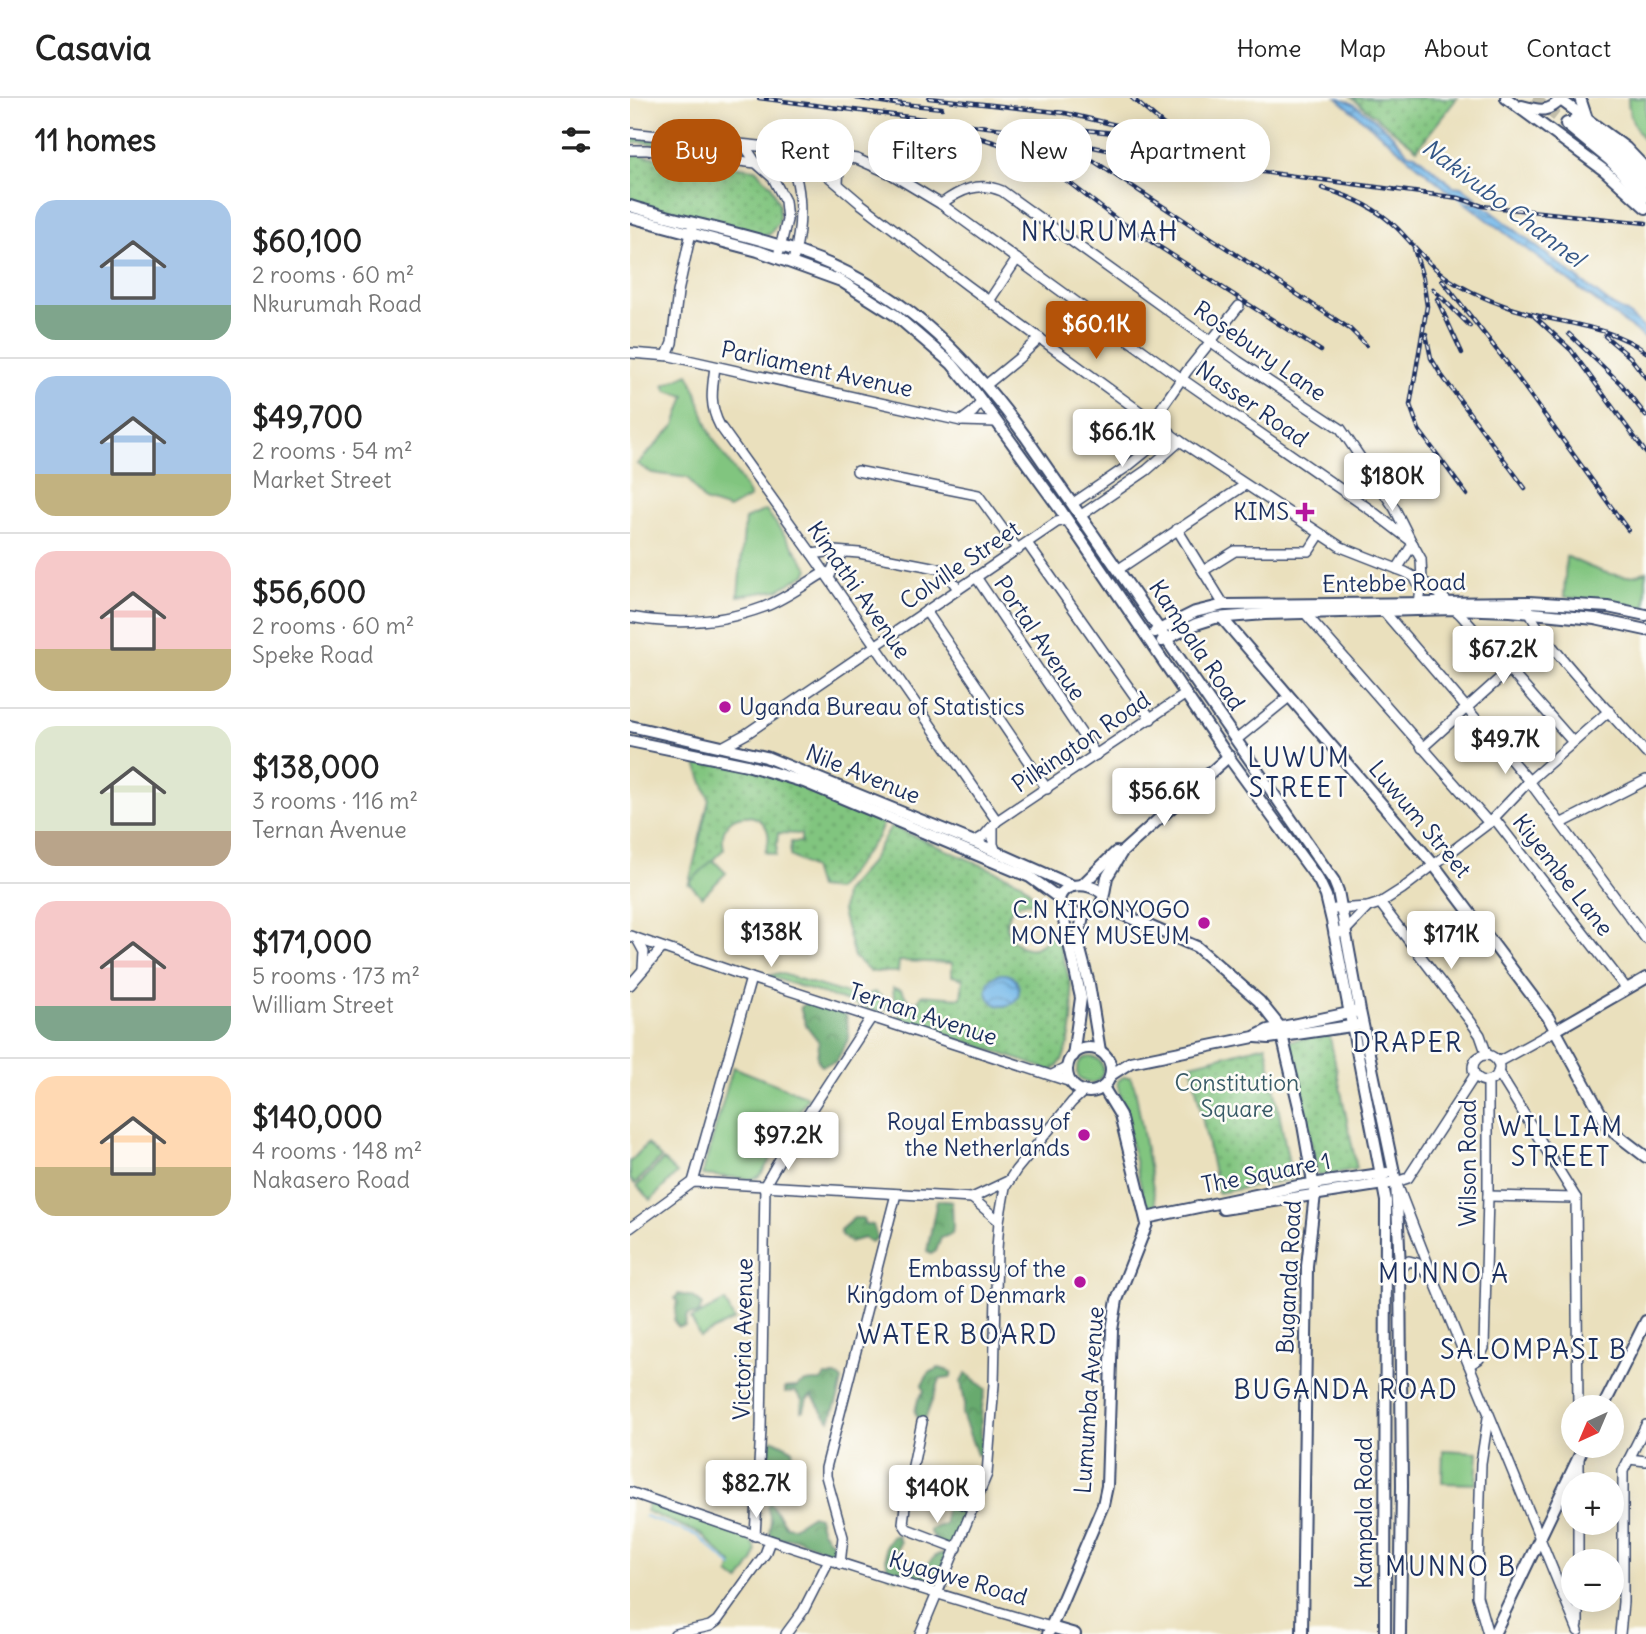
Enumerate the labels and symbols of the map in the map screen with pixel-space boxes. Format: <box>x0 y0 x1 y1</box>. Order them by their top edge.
water label: Nakivubo Channel <box>1417 131 1593 275</box>
district label: NKURUMAH <box>1021 215 1179 248</box>
street label: Rosebury Lane <box>1188 294 1332 407</box>
pin: $60.1K <box>1039 302 1153 361</box>
street label: Parliament Avenue <box>719 334 916 403</box>
street label: Nasser Road <box>1190 354 1314 453</box>
pin: $66.1K <box>1065 410 1179 469</box>
pin: $180K <box>1343 454 1441 513</box>
place label: KIMS <box>1233 497 1289 526</box>
marker: KIMS <box>1295 502 1315 522</box>
street label: Colville Street <box>894 514 1026 615</box>
street label: Kimathi Avenue <box>801 515 918 664</box>
street label: Entebbe Road <box>1322 567 1466 598</box>
street label: Portal Avenue <box>988 570 1093 706</box>
street label: Kampala Road <box>1143 574 1252 716</box>
pin: $67.2K <box>1446 626 1560 686</box>
street label: Pilkington Road <box>1006 685 1155 799</box>
place label: Uganda Bureau of Statistics <box>739 692 1025 721</box>
marker: Uganda Bureau of Statistics <box>717 699 733 715</box>
pin: $49.7K <box>1448 716 1562 776</box>
street label: Nile Avenue <box>802 737 925 810</box>
district label: LUWUM STREET <box>1247 741 1351 804</box>
street label: Luwum Street <box>1363 754 1478 883</box>
pin: $56.6K <box>1107 768 1221 828</box>
street label: Kiyembe Lane <box>1507 808 1620 941</box>
place label: C.N KIKONYOGO MONEY MUSEUM <box>1011 895 1190 950</box>
pin: $138K <box>722 910 820 969</box>
pin: $171K <box>1402 912 1500 971</box>
marker: C.N KIKONYOGO MONEY MUSEUM <box>1196 915 1212 931</box>
street label: Ternan Avenue <box>845 976 1001 1051</box>
district label: DRAPER <box>1352 1026 1464 1059</box>
park label: Constitution Square <box>1175 1068 1299 1123</box>
street label: Wilson Road <box>1453 1099 1482 1227</box>
place label: Royal Embassy of the Netherlands <box>887 1107 1070 1162</box>
district label: WILLIAM STREET <box>1498 1110 1624 1173</box>
pin: $97.2K <box>731 1112 845 1172</box>
marker: Royal Embassy of the Netherlands <box>1076 1127 1092 1143</box>
street label: The Square 1 <box>1199 1146 1333 1199</box>
street label: Buganda Road <box>1270 1199 1307 1355</box>
place label: Embassy of the Kingdom of Denmark <box>846 1254 1066 1309</box>
district label: MUNNO A <box>1378 1257 1510 1290</box>
street label: Victoria Avenue <box>727 1258 758 1420</box>
marker: Embassy of the Kingdom of Denmark <box>1072 1274 1088 1290</box>
street label: Lumumba Avenue <box>1067 1305 1110 1495</box>
district label: WATER BOARD <box>858 1318 1058 1351</box>
district label: SALOMPASI B <box>1440 1333 1628 1366</box>
district label: BUGANDA ROAD <box>1233 1373 1459 1406</box>
north arrow <box>1561 1395 1624 1458</box>
street label: Kampala Road <box>1349 1437 1378 1589</box>
pin: $82.7K <box>699 1460 813 1520</box>
pin: $140K <box>888 1466 986 1525</box>
street label: Kyagwe Road <box>886 1544 1031 1611</box>
district label: MUNNO B <box>1385 1550 1517 1583</box>

